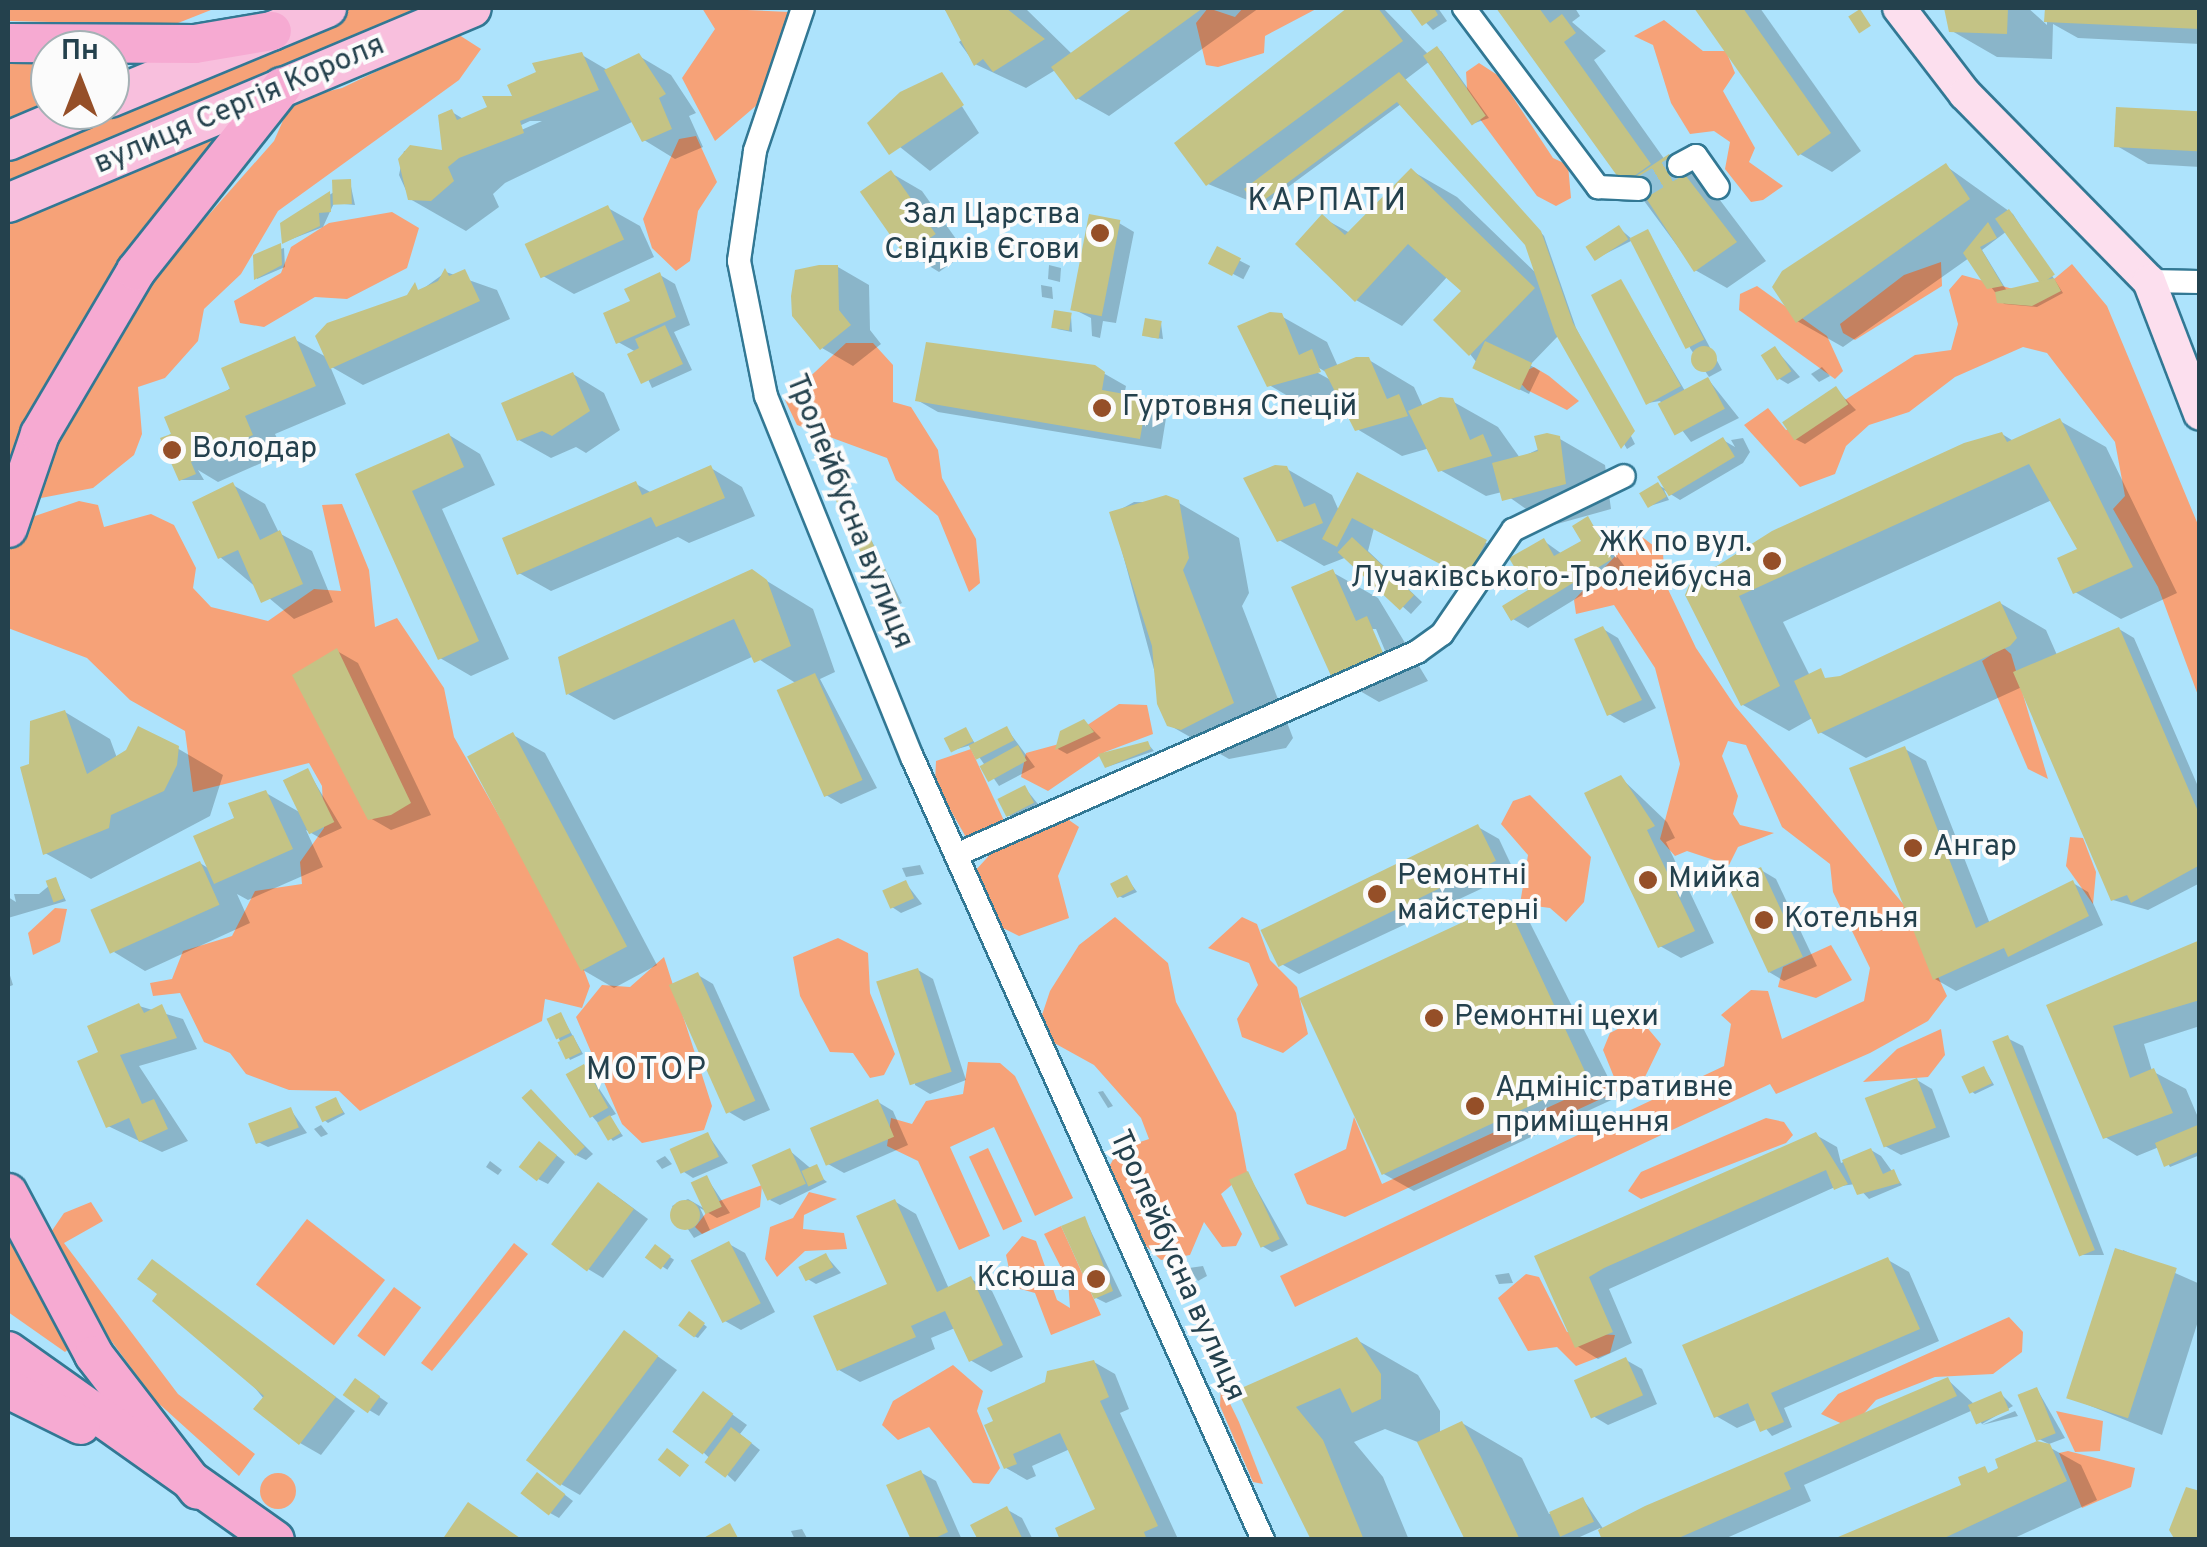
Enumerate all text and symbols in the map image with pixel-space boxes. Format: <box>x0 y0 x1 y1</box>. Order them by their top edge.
street label: вулиця Сергія Короля <box>89 28 391 184</box>
north arrow <box>30 30 130 130</box>
text: Пн <box>61 34 99 70</box>
district label: КАРПАТИ <box>1247 183 1409 221</box>
place label: Зал Царства Свідків Єгови <box>884 198 1080 268</box>
marker: Зал Царства Свідків Єгови <box>1089 222 1111 244</box>
street label: Тролейбусна вулиця <box>776 369 920 655</box>
place label: Гуртовня Спецій <box>1122 390 1357 426</box>
marker: Гуртовня Спецій <box>1091 397 1113 419</box>
place label: Володар <box>192 432 317 468</box>
marker: Володар <box>161 439 183 461</box>
place label: ЖК по вул. Лучаківського-Тролейбусна <box>1350 526 1752 596</box>
marker: ЖК по вул. Лучаківського-Тролейбусна <box>1761 550 1783 572</box>
place label: Ангар <box>1933 830 2017 866</box>
marker: Ангар <box>1902 837 1924 859</box>
place label: Ремонтні майстерні <box>1397 859 1539 930</box>
place label: Мийка <box>1668 862 1760 898</box>
marker: Мийка <box>1637 869 1659 891</box>
marker: Ремонтні майстерні <box>1366 883 1388 905</box>
place label: Котельня <box>1784 902 1918 938</box>
marker: Котельня <box>1753 909 1775 931</box>
place label: Ремонтні цехи <box>1454 1000 1659 1036</box>
marker: Ремонтні цехи <box>1423 1007 1445 1029</box>
district label: МОТОР <box>586 1052 708 1090</box>
place label: Адміністративне приміщення <box>1495 1071 1733 1142</box>
marker: Адміністративне приміщення <box>1464 1095 1486 1117</box>
street label: Тролейбусна вулиця <box>1100 1125 1252 1407</box>
place label: Ксюша <box>976 1261 1076 1297</box>
marker: Ксюша <box>1085 1268 1107 1290</box>

